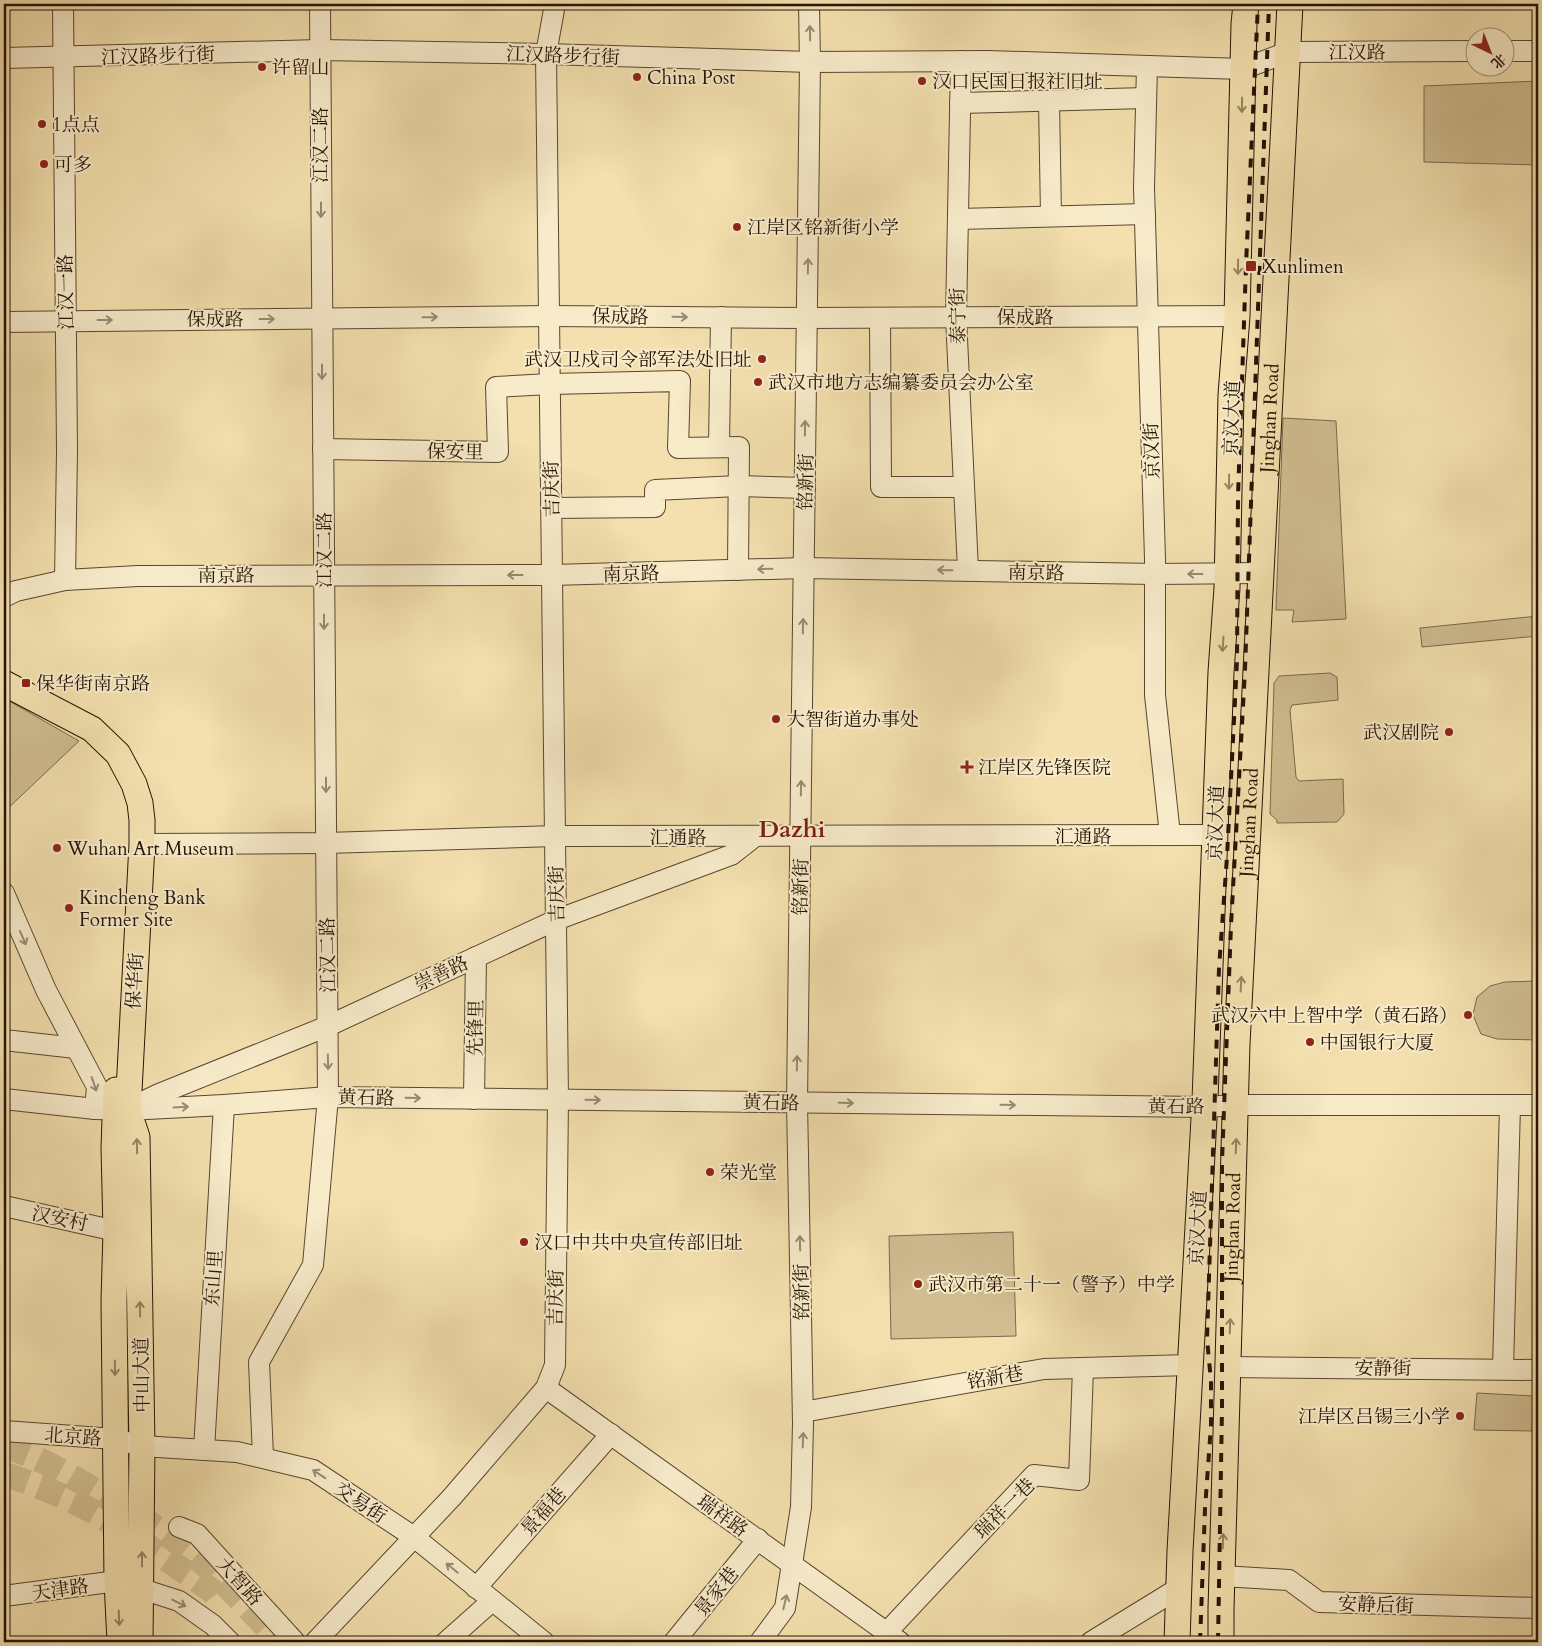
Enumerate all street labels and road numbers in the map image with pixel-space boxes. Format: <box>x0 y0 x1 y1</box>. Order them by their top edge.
street label: 江汉路 <box>1328 40 1386 66</box>
street label: 江汉路步行街 <box>101 41 215 71</box>
street label: 江汉路步行街 <box>506 41 620 71</box>
street label: 江汉二路 <box>308 107 334 183</box>
street label: 江汉一路 <box>52 254 80 330</box>
street label: 泰宁街 <box>945 287 971 345</box>
street label: 保成路 <box>591 304 649 330</box>
street label: 保成路 <box>996 305 1054 331</box>
street label: 保成路 <box>186 307 244 333</box>
street label: Jinghan Road <box>1254 363 1286 476</box>
street label: 京汉大道 <box>1218 380 1246 456</box>
street label: 京汉街 <box>1138 422 1166 480</box>
street label: 保安里 <box>426 439 484 465</box>
street label: 铭新街 <box>793 453 819 511</box>
street label: 吉庆街 <box>539 460 565 518</box>
street label: 江汉二路 <box>312 512 338 588</box>
street label: 南京路 <box>602 560 660 588</box>
street label: 南京路 <box>1007 560 1065 586</box>
street label: 南京路 <box>197 563 255 589</box>
street label: Jinghan Road <box>1233 767 1265 881</box>
street label: 京汉大道 <box>1202 785 1230 861</box>
street label: 汇通路 <box>1054 824 1112 850</box>
street label: 汇通路 <box>649 825 707 851</box>
street label: 铭新街 <box>788 858 814 916</box>
street label: 吉庆街 <box>544 865 570 923</box>
street label: 江汉二路 <box>314 917 342 993</box>
street label: 崇善路 <box>410 950 473 998</box>
street label: 保华街 <box>121 952 149 1010</box>
street label: 先锋里 <box>463 999 489 1057</box>
street label: 黄石路 <box>337 1085 395 1111</box>
street label: 黄石路 <box>742 1090 800 1116</box>
street label: 黄石路 <box>1147 1094 1205 1120</box>
street label: Jinghan Road <box>1218 1172 1247 1285</box>
street label: 京汉大道 <box>1183 1189 1213 1267</box>
street label: 汉安村 <box>29 1200 90 1238</box>
street label: 东山里 <box>199 1249 229 1307</box>
street label: 铭新街 <box>789 1263 815 1321</box>
street label: 吉庆街 <box>543 1269 569 1327</box>
street label: 中山大道 <box>128 1337 156 1413</box>
street label: 安静街 <box>1354 1356 1412 1382</box>
street label: 铭新巷 <box>965 1360 1026 1396</box>
street label: 北京路 <box>44 1422 102 1452</box>
street label: 瑞祥一巷 <box>969 1473 1041 1545</box>
street label: 交易街 <box>330 1476 391 1530</box>
street label: 景福巷 <box>515 1482 572 1542</box>
street label: 瑞祥路 <box>692 1489 753 1543</box>
street label: 大智路 <box>211 1552 268 1612</box>
street label: 景家巷 <box>689 1561 745 1622</box>
street label: 天津路 <box>30 1573 90 1607</box>
street label: 安静后街 <box>1338 1591 1414 1619</box>

